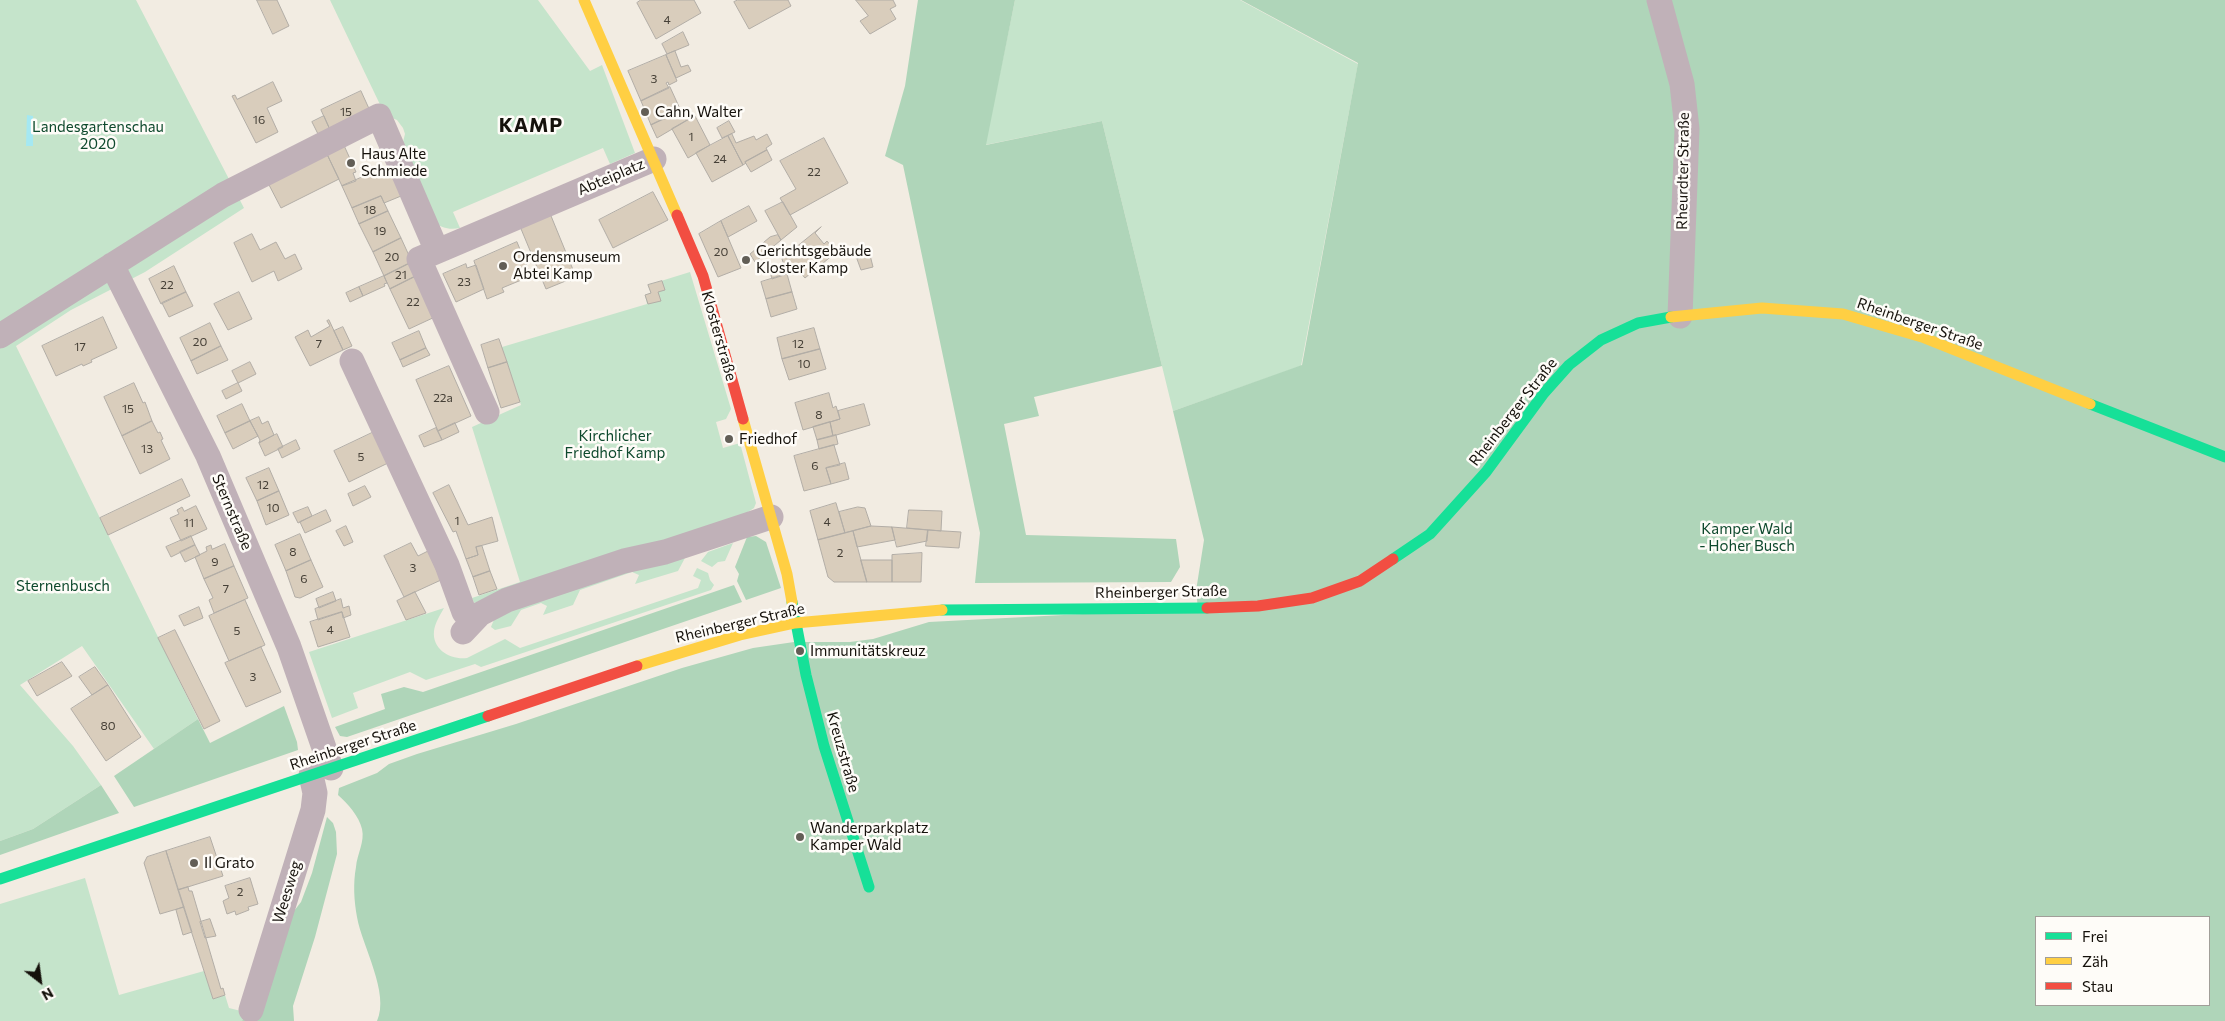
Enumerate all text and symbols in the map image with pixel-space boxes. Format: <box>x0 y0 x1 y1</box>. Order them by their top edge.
house number: 4 <box>663 13 671 27</box>
house number: 3 <box>651 72 657 86</box>
place label: Cahn, Walter <box>655 103 743 121</box>
house number: 15 <box>340 105 352 119</box>
marker: Cahn, Walter <box>639 106 651 118</box>
street label: Rheurdter Straße <box>1673 112 1693 230</box>
house number: 16 <box>253 113 265 127</box>
district label: KAMP <box>498 113 564 137</box>
park label: Landesgartenschau 2020 <box>32 118 164 153</box>
house number: 1 <box>688 130 694 144</box>
place label: Haus Alte Schmiede <box>361 145 427 180</box>
house number: 24 <box>713 152 727 166</box>
street label: Abteiplatz <box>575 155 647 199</box>
marker: Haus Alte Schmiede <box>345 157 357 169</box>
house number: 22 <box>807 165 821 179</box>
house number: 18 <box>364 203 376 217</box>
house number: 19 <box>374 224 386 238</box>
place label: Gerichtsgebäude Kloster Kamp <box>756 242 871 277</box>
house number: 20 <box>714 245 728 259</box>
place label: Ordensmuseum Abtei Kamp <box>513 248 621 283</box>
house number: 20 <box>385 250 399 264</box>
marker: Gerichtsgebäude Kloster Kamp <box>740 254 752 266</box>
marker: Ordensmuseum Abtei Kamp <box>497 260 509 272</box>
house number: 21 <box>395 268 407 282</box>
house number: 23 <box>457 275 471 289</box>
house number: 22 <box>160 278 174 292</box>
street label: Klosterstraße <box>698 289 740 383</box>
street label: Rheinberger Straße <box>1855 294 1985 354</box>
house number: 22 <box>406 295 420 309</box>
house number: 20 <box>193 335 207 349</box>
house number: 7 <box>316 337 322 351</box>
house number: 12 <box>792 337 804 351</box>
house number: 17 <box>74 340 86 354</box>
street label: Rheinberger Straße <box>1465 354 1561 470</box>
house number: 10 <box>798 357 810 371</box>
house number: 22a <box>433 391 453 405</box>
house number: 15 <box>122 402 134 416</box>
house number: 8 <box>815 408 823 422</box>
park label: Kirchlicher Friedhof Kamp <box>565 427 665 462</box>
place label: Friedhof <box>739 430 797 448</box>
marker: Friedhof <box>723 433 735 445</box>
house number: 13 <box>141 442 153 456</box>
house number: 5 <box>358 450 364 464</box>
house number: 6 <box>811 459 819 473</box>
street label: Sternstraße <box>208 471 256 553</box>
house number: 12 <box>257 478 269 492</box>
house number: 10 <box>267 501 279 515</box>
house number: 1 <box>454 514 460 528</box>
house number: 4 <box>823 515 831 529</box>
house number: 11 <box>184 516 194 530</box>
park label: Kamper Wald - Hoher Busch <box>1699 520 1795 555</box>
house number: 8 <box>289 545 297 559</box>
house number: 2 <box>837 546 843 560</box>
house number: 9 <box>211 555 219 569</box>
house number: 3 <box>410 561 416 575</box>
house number: 6 <box>300 572 308 586</box>
park label: Sternenbusch <box>16 577 110 595</box>
house number: 7 <box>223 582 229 596</box>
street label: Rheinberger Straße <box>1095 582 1227 602</box>
street label: Rheinberger Straße <box>674 599 806 647</box>
house number: 4 <box>326 623 334 637</box>
house number: 5 <box>234 624 240 638</box>
place label: Immunitätskreuz <box>810 642 926 660</box>
marker: Immunitätskreuz <box>794 645 806 657</box>
house number: 3 <box>250 670 256 684</box>
street label: Kreuzstraße <box>823 710 863 794</box>
street label: Rheinberger Straße <box>287 716 419 774</box>
house number: 80 <box>100 719 116 733</box>
place label: Wanderparkplatz Kamper Wald <box>810 819 928 854</box>
marker: Wanderparkplatz Kamper Wald <box>794 831 806 843</box>
place label: Il Grato <box>204 854 255 872</box>
marker: Il Grato <box>188 857 200 869</box>
street label: Weesweg <box>269 859 305 925</box>
house number: 2 <box>237 885 243 899</box>
legend <box>2035 916 2210 1006</box>
text: Frei <box>2082 927 2108 945</box>
text: Zäh <box>2082 952 2108 970</box>
north arrow <box>15 956 65 1006</box>
text: Stau <box>2082 977 2113 995</box>
text: N <box>39 984 57 1004</box>

